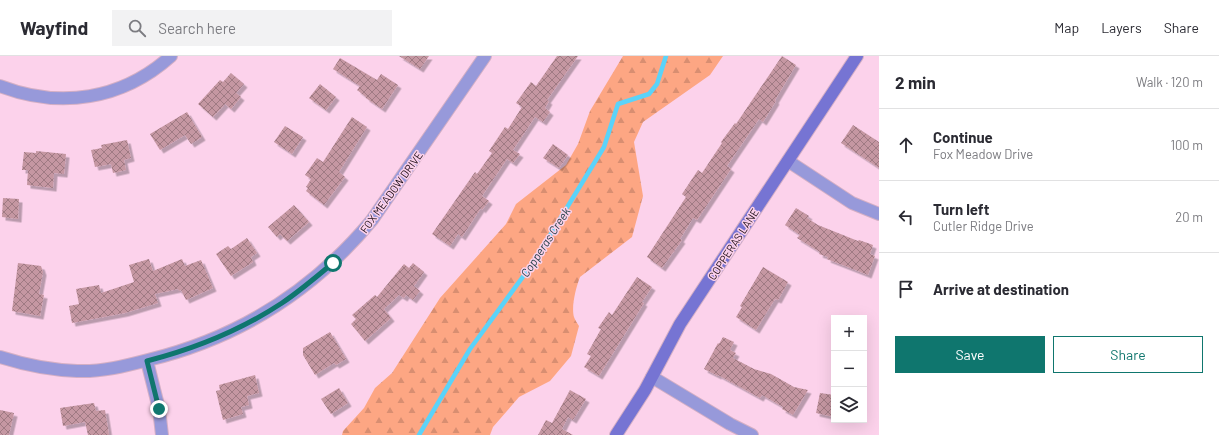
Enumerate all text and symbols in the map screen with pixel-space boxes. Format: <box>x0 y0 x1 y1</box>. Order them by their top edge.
search box <box>112 10 392 46</box>
text: Wayfind <box>20 16 88 39</box>
icon: search <box>126 17 148 39</box>
text: Search here <box>158 19 236 37</box>
text: Map <box>1054 19 1079 36</box>
text: Layers <box>1101 19 1142 36</box>
text: Share <box>1164 19 1199 36</box>
text: 2 min <box>895 72 936 92</box>
text: Walk · 120 m <box>1136 74 1203 90</box>
text: Continue <box>933 128 993 146</box>
icon: ahead <box>895 134 917 156</box>
text: 100 m <box>1170 137 1203 153</box>
text: Fox Meadow Drive <box>933 146 1033 162</box>
street label: FOX MEADOW DRIVE <box>357 148 425 235</box>
text: Turn left <box>933 200 989 218</box>
water label: Copperas Creek <box>517 204 573 279</box>
street label: COPPERAS LANE <box>705 206 761 282</box>
icon: left <box>895 206 917 228</box>
text: 20 m <box>1175 209 1203 225</box>
text: Cutler Ridge Drive <box>933 218 1034 234</box>
route start <box>324 254 342 272</box>
icon: arrive <box>895 278 917 300</box>
text: Arrive at destination <box>933 280 1069 298</box>
map controls <box>831 315 867 423</box>
button: + <box>831 315 867 351</box>
button: Save <box>895 336 1045 373</box>
button: Share <box>1053 336 1203 373</box>
button: − <box>831 351 867 387</box>
button: layers <box>831 387 867 423</box>
route end <box>150 400 168 418</box>

